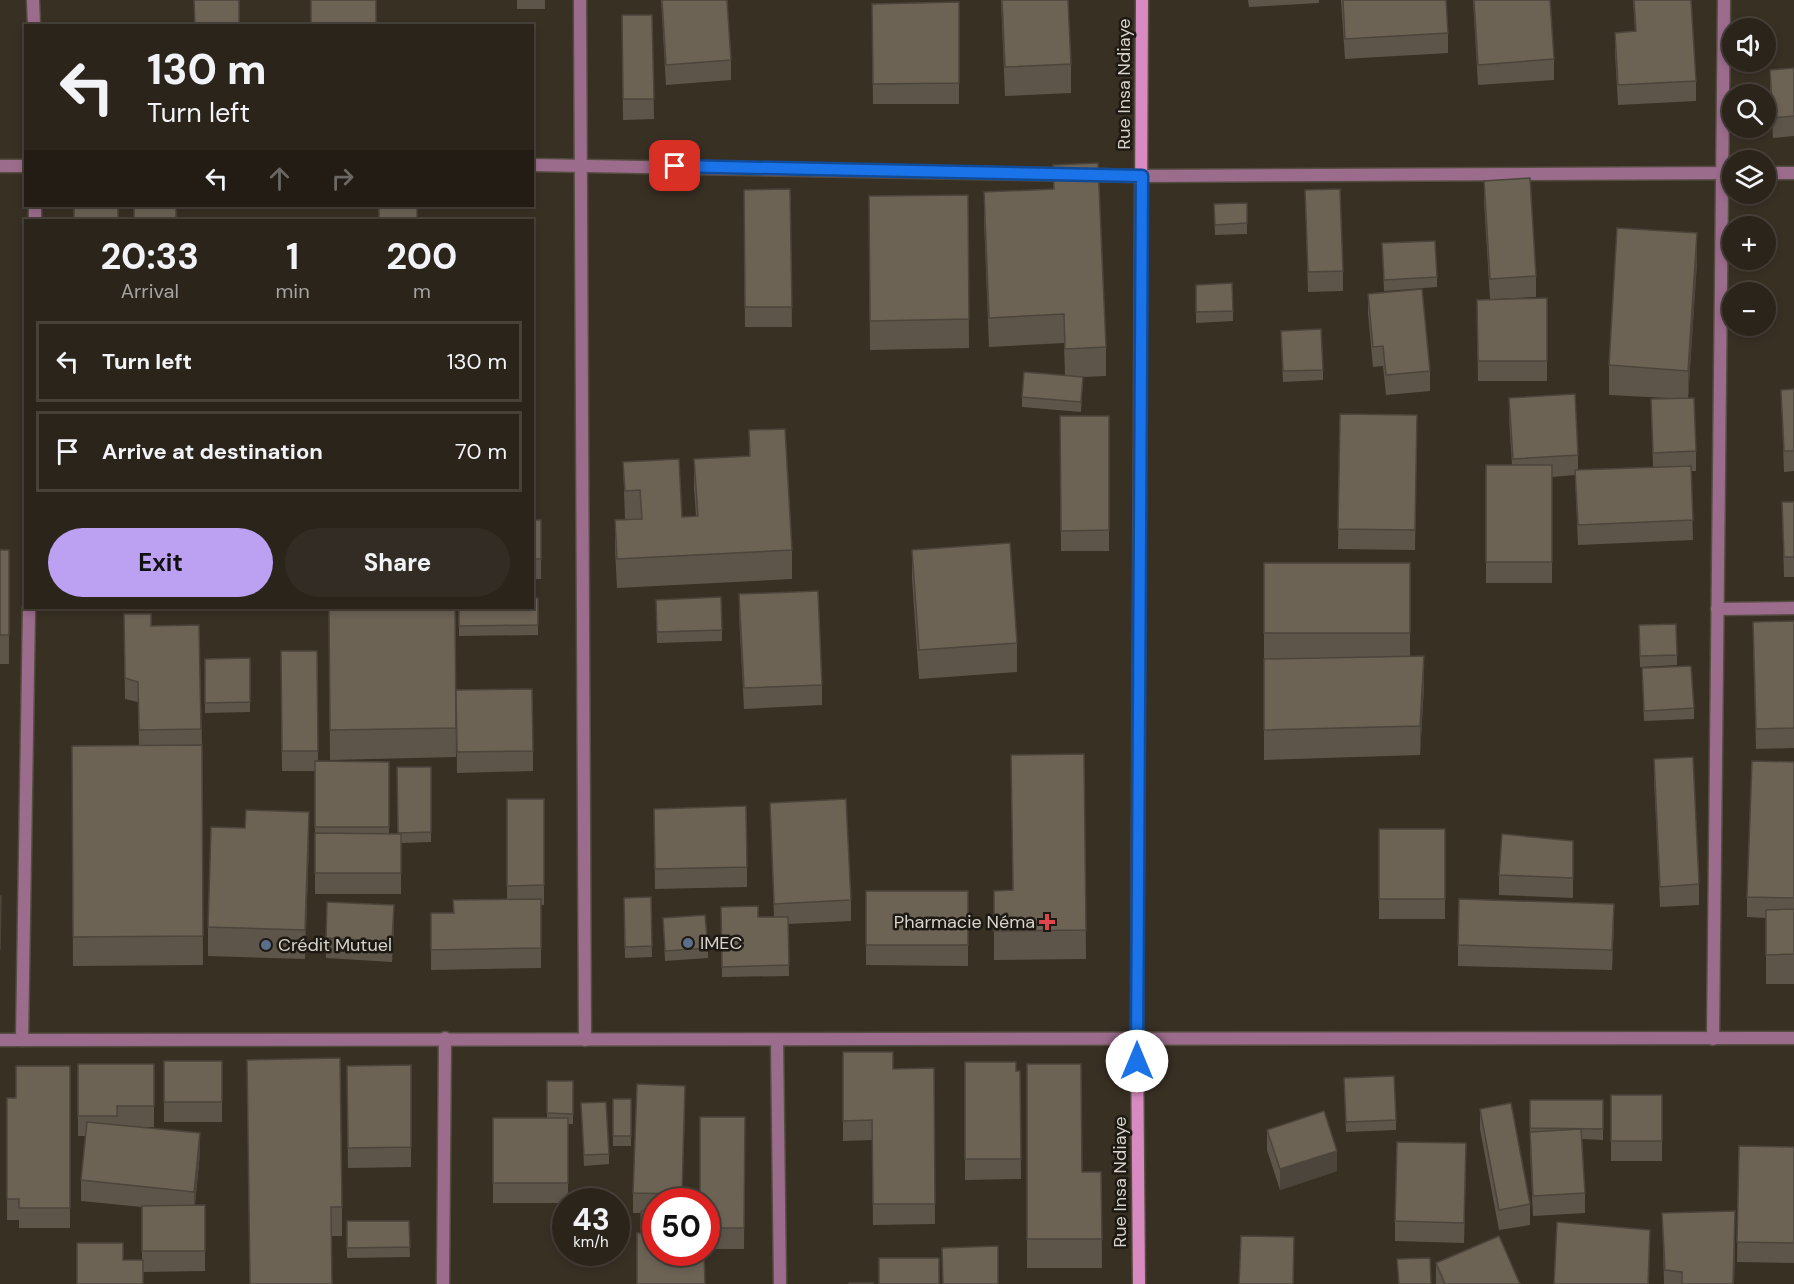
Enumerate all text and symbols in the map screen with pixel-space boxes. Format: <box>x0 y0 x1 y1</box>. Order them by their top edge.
street label: Rue Insa Ndiaye <box>1112 18 1136 150</box>
map controls <box>1722 18 1776 336</box>
button: sound <box>1722 18 1776 72</box>
text: 130 m <box>147 42 267 97</box>
icon: left <box>48 48 126 126</box>
button: search <box>1722 84 1776 138</box>
text: Turn left <box>147 95 250 130</box>
pin <box>649 140 700 191</box>
icon: arrive <box>658 149 691 182</box>
button: layers <box>1722 150 1776 204</box>
icon: left <box>200 162 233 195</box>
icon: ahead <box>263 162 296 195</box>
icon: right <box>326 162 359 195</box>
button: + <box>1722 216 1776 270</box>
text: 20:33 <box>101 233 199 280</box>
text: 1 <box>286 233 299 280</box>
text: 200 <box>386 233 457 280</box>
text: Arrival <box>121 278 179 304</box>
text: min <box>276 278 310 304</box>
text: m <box>413 278 431 304</box>
button: − <box>1722 282 1776 336</box>
icon: left <box>51 345 84 378</box>
text: Turn left <box>102 347 192 376</box>
text: 130 m <box>447 347 507 376</box>
icon: arrive <box>51 435 84 468</box>
text: Arrive at destination <box>102 437 323 466</box>
text: 70 m <box>455 437 507 466</box>
button: Exit <box>48 528 273 597</box>
button: Share <box>285 528 510 597</box>
place label: Pharmacie Néma <box>894 910 1035 934</box>
marker: Pharmacie Néma <box>1040 915 1054 929</box>
place label: IMEC <box>700 931 743 955</box>
place label: Crédit Mutuel <box>278 933 392 957</box>
marker: IMEC <box>681 936 695 950</box>
marker: Crédit Mutuel <box>259 938 273 952</box>
position arrow <box>1105 1029 1169 1093</box>
street label: Rue Insa Ndiaye <box>1108 1116 1132 1248</box>
speed limit sign: 50 <box>642 1188 720 1266</box>
text: 43 <box>572 1200 610 1239</box>
text: km/h <box>573 1232 609 1252</box>

